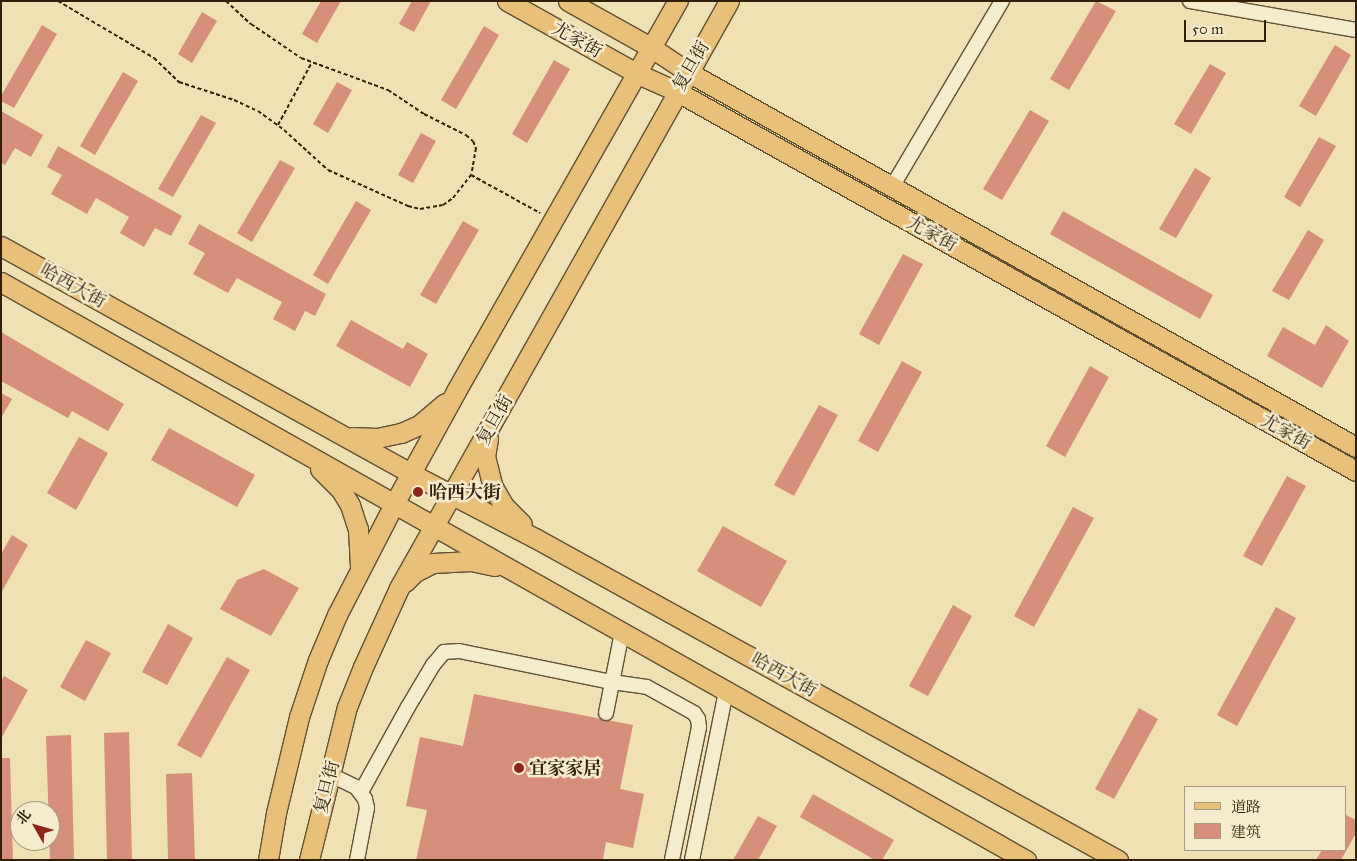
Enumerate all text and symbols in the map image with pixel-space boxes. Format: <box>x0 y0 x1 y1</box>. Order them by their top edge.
scale bar <box>1187 10 1270 42</box>
street label: 尤家街 <box>548 17 606 63</box>
text: 50 m <box>1192 20 1224 38</box>
street label: 复旦街 <box>668 37 714 95</box>
street label: 尤家街 <box>903 211 961 257</box>
street label: 哈西大街 <box>36 259 110 313</box>
street label: 复旦街 <box>472 391 518 449</box>
street label: 尤家街 <box>1257 409 1315 455</box>
place label: 哈西大街 <box>429 481 501 503</box>
marker: 哈西大街 <box>411 485 425 499</box>
street label: 哈西大街 <box>747 648 821 702</box>
place label: 宜家家居 <box>529 757 601 779</box>
street label: 复旦街 <box>310 758 344 816</box>
marker: 宜家家居 <box>513 762 525 774</box>
legend <box>1184 786 1347 851</box>
text: 道路 <box>1231 798 1261 816</box>
north arrow <box>10 801 60 851</box>
text: 北 <box>13 806 35 828</box>
text: 建筑 <box>1231 823 1261 841</box>

